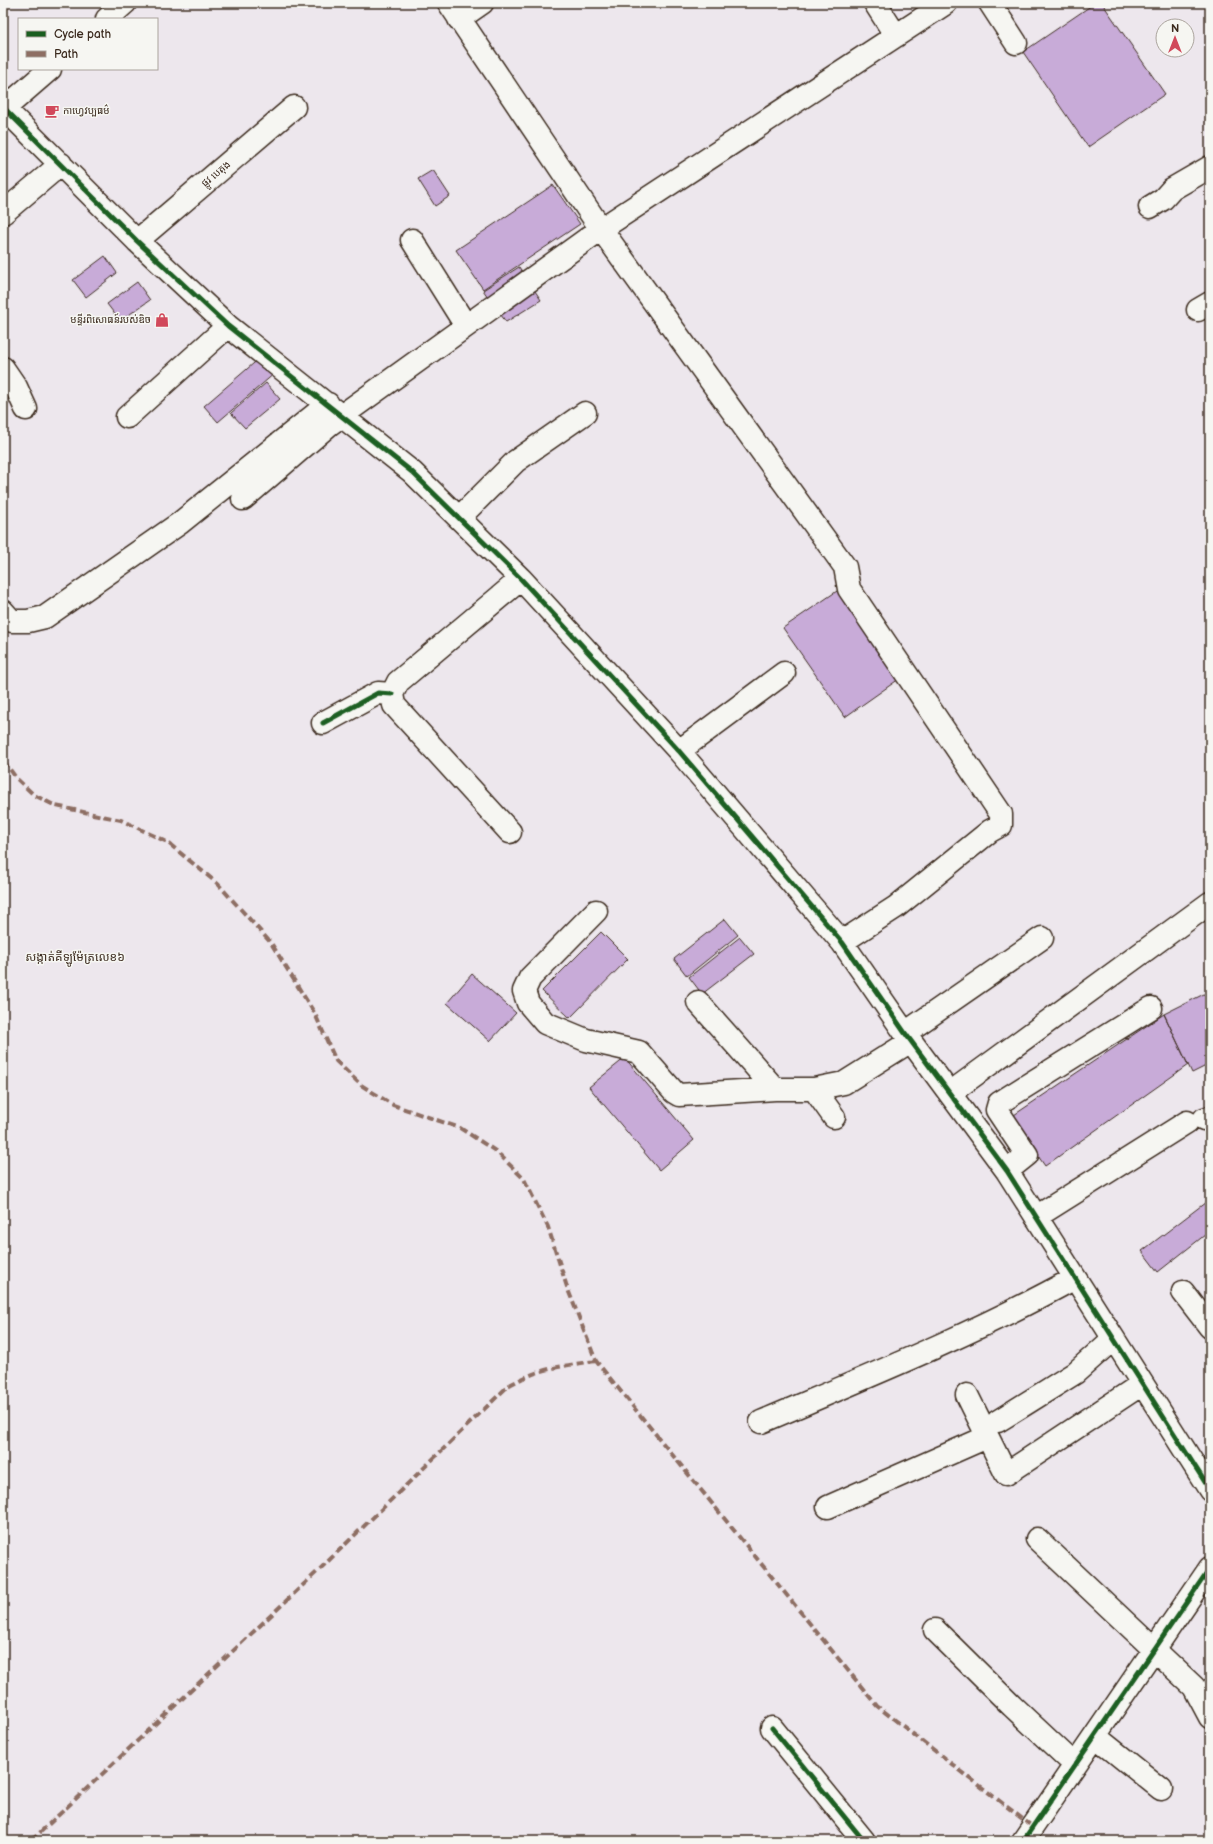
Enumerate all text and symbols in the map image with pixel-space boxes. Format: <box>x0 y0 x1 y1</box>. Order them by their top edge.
legend <box>18 18 158 70</box>
north arrow <box>1155 18 1195 58</box>
text: N <box>1171 22 1179 35</box>
text: Cycle path <box>54 27 111 42</box>
text: Path <box>54 47 79 62</box>
cafe icon: កាហ្វេវប្បធម៌ <box>44 103 60 119</box>
place label: កាហ្វេវប្បធម៌ <box>63 104 110 117</box>
street label: ផ្លូវ បេតុង <box>199 158 235 192</box>
shop icon: មន្ទីរពិសោធន៍របស់ឌិច <box>154 312 170 328</box>
place label: មន្ទីរពិសោធន៍របស់ឌិច <box>70 313 151 326</box>
district label: សង្កាត់គីឡូម៉ែត្រលេខ៦ <box>25 950 125 967</box>

